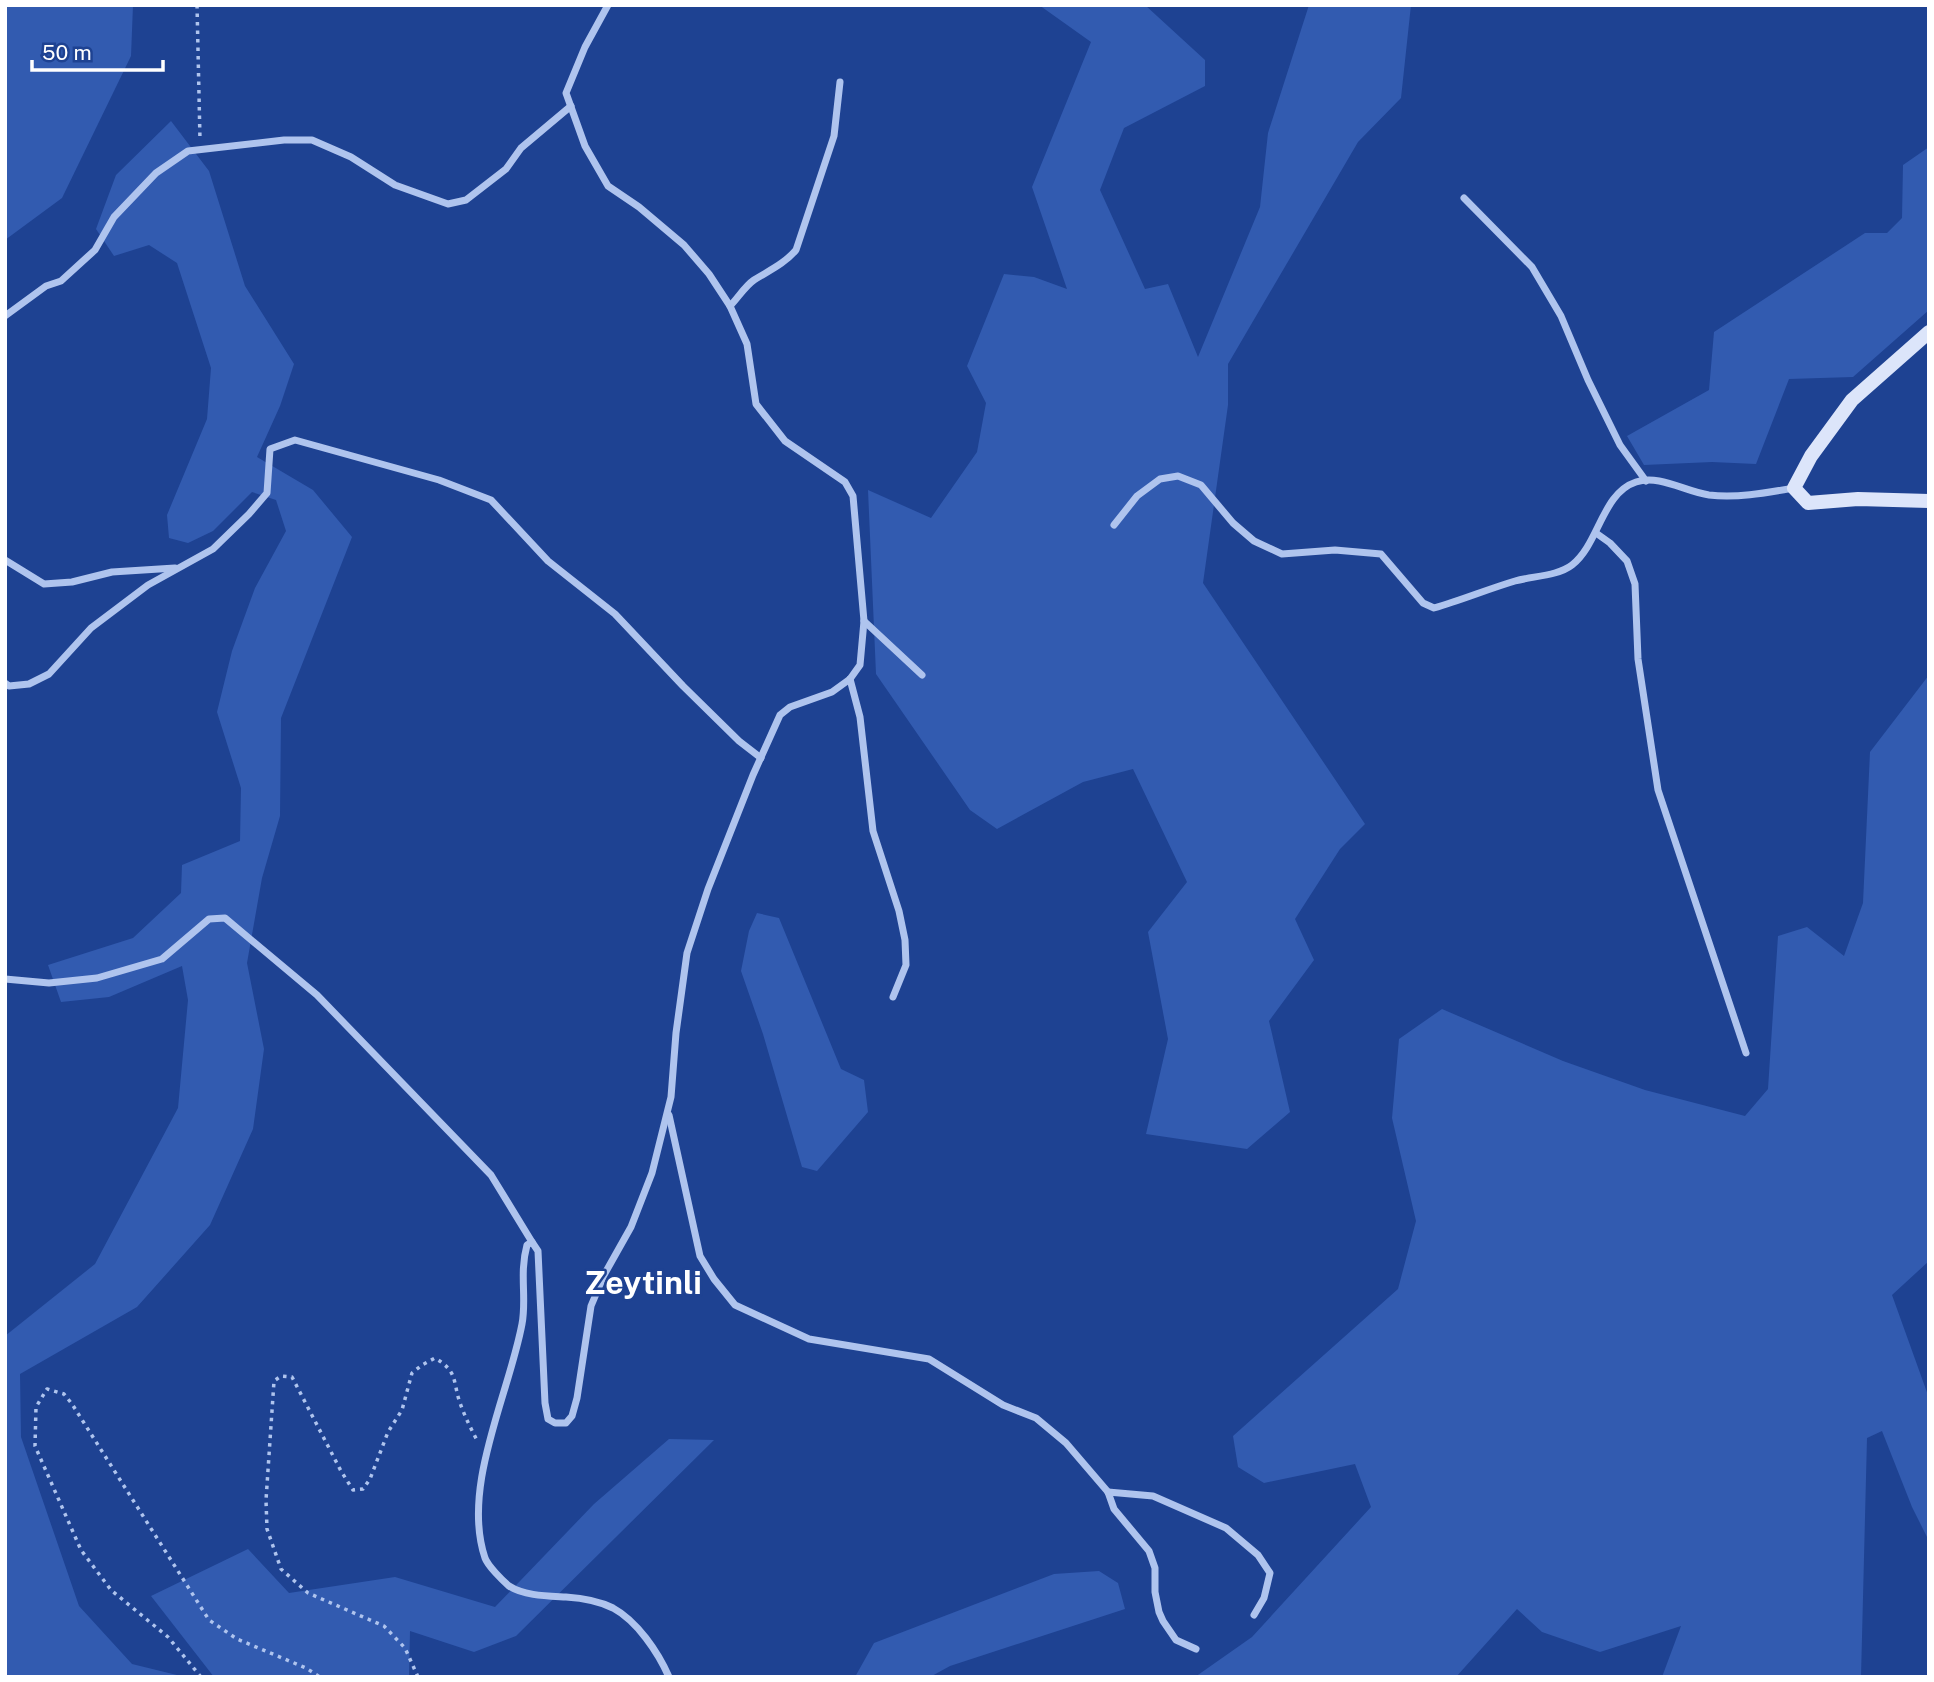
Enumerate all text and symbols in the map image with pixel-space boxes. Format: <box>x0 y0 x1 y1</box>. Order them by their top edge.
scale bar <box>32 28 163 72</box>
text: 50 m <box>42 40 92 65</box>
district label: Zeytinli <box>584 1264 702 1301</box>

